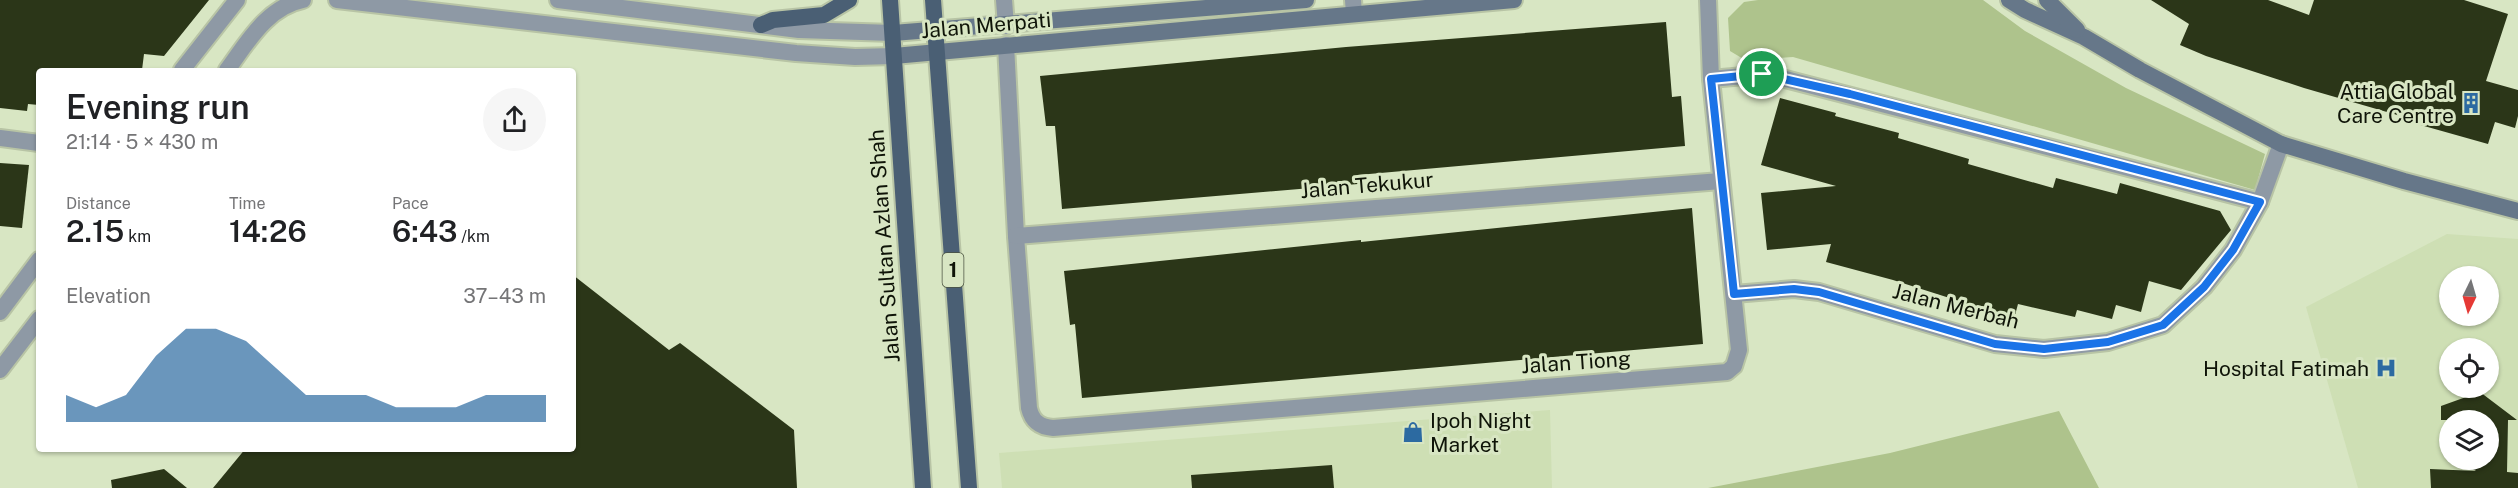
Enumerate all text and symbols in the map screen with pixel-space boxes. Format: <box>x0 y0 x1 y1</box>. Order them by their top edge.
street label: Jalan Merpati <box>920 7 1052 43</box>
pin <box>1736 48 1787 99</box>
icon: arrive <box>1745 57 1778 90</box>
place label: Attia Global Care Centre <box>2337 79 2454 128</box>
text: Evening run <box>66 88 249 126</box>
button: share <box>483 88 546 151</box>
building icon: Attia Global Care Centre <box>2459 91 2483 115</box>
street label: Jalan Sultan Azlan Shah <box>863 129 905 363</box>
text: 21:14 · 5 × 430 m <box>66 130 218 154</box>
street label: Jalan Tekukur <box>1299 167 1435 203</box>
text: Distance <box>66 194 131 213</box>
text: Time <box>229 194 265 213</box>
text: Pace <box>392 194 429 213</box>
text: 2.15 <box>66 213 124 249</box>
text: 14:26 <box>229 213 307 249</box>
text: 6:43 <box>392 213 457 249</box>
text: km <box>124 227 151 246</box>
text: /km <box>457 227 490 246</box>
road number: 1 <box>942 253 964 287</box>
north arrow <box>2439 266 2499 326</box>
map controls <box>2439 266 2499 470</box>
street label: Jalan Merbah <box>1890 278 2022 334</box>
text: Elevation <box>66 284 151 308</box>
text: 37–43 m <box>463 284 546 308</box>
button: locate <box>2439 338 2499 398</box>
street label: Jalan Tiong <box>1520 346 1632 378</box>
place label: Hospital Fatimah <box>2203 356 2369 381</box>
hospital icon: Hospital Fatimah <box>2374 356 2398 380</box>
place label: Ipoh Night Market <box>1430 408 1531 457</box>
button: layers <box>2439 410 2499 470</box>
shop icon: Ipoh Night Market <box>1401 420 1425 444</box>

